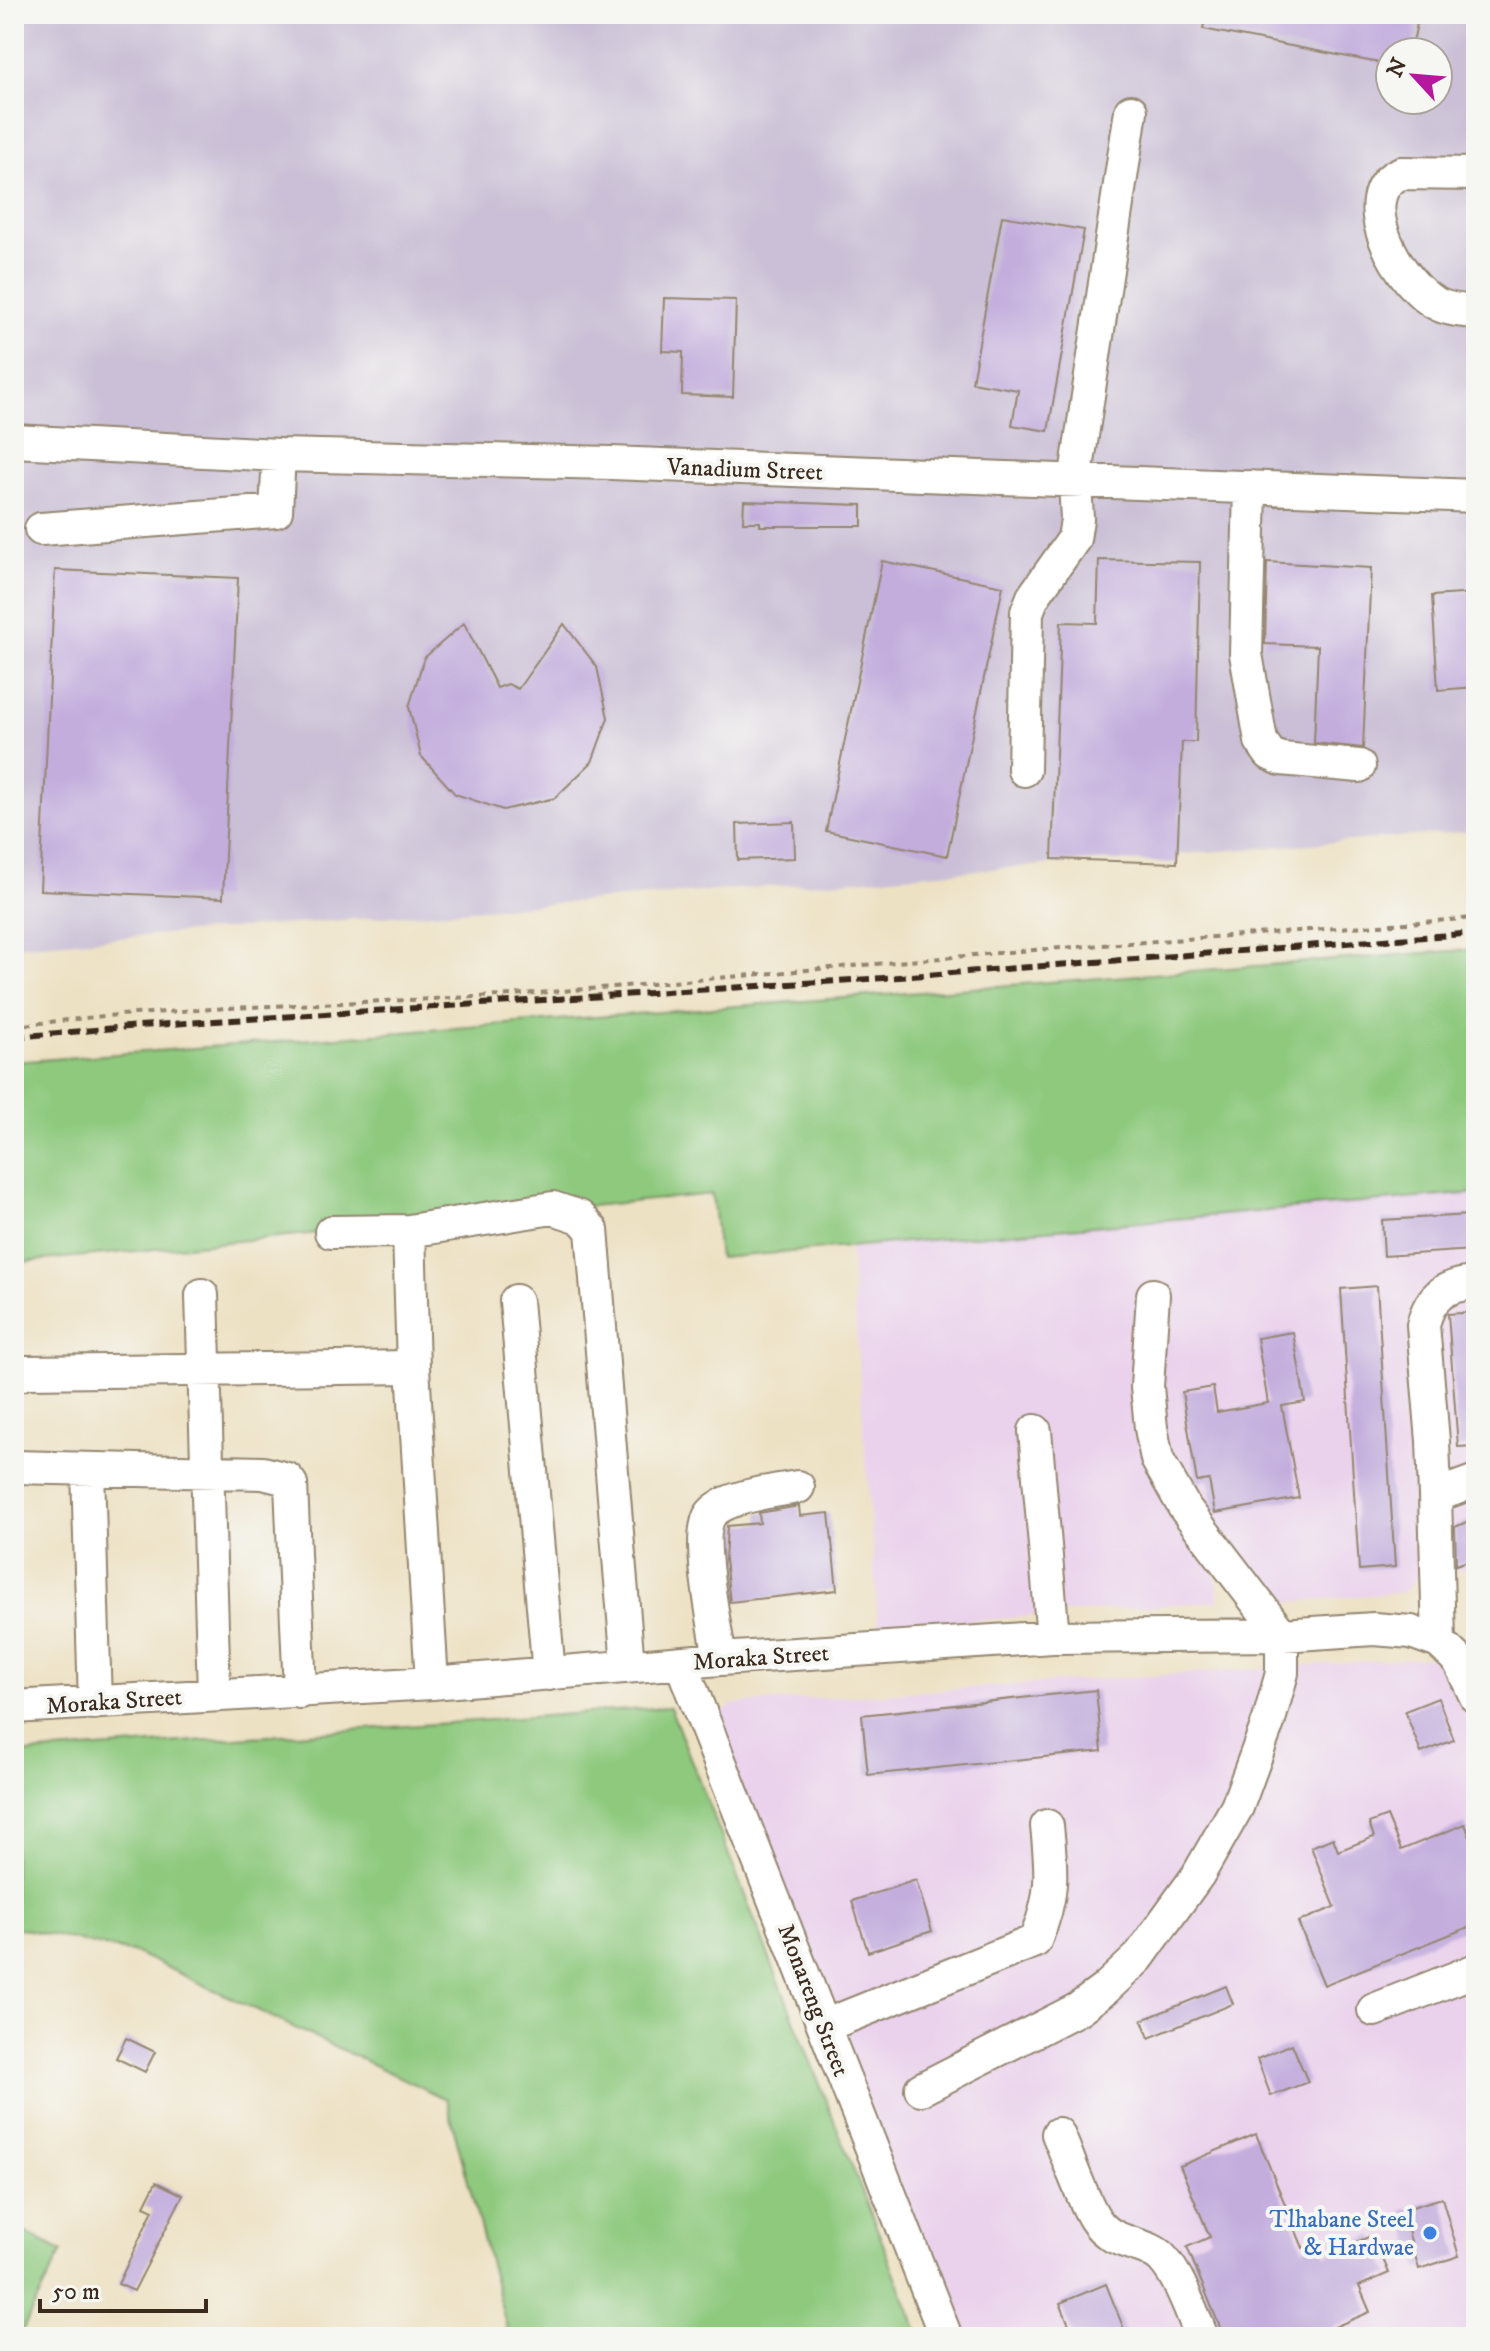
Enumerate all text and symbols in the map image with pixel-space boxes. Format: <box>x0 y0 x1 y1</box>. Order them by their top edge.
north arrow <box>1374 36 1454 116</box>
text: N <box>1381 54 1413 82</box>
street label: Vanadium Street <box>665 452 824 488</box>
street label: Moraka Street <box>692 1638 830 1678</box>
street label: Moraka Street <box>45 1682 183 1722</box>
street label: Monareng Street <box>770 1920 856 2081</box>
place label: Tlhabane Steel & Hardwae <box>1269 2205 1415 2263</box>
marker: Tlhabane Steel & Hardwae <box>1421 2224 1439 2242</box>
scale bar <box>40 2263 206 2313</box>
text: 50 m <box>52 2277 100 2307</box>

